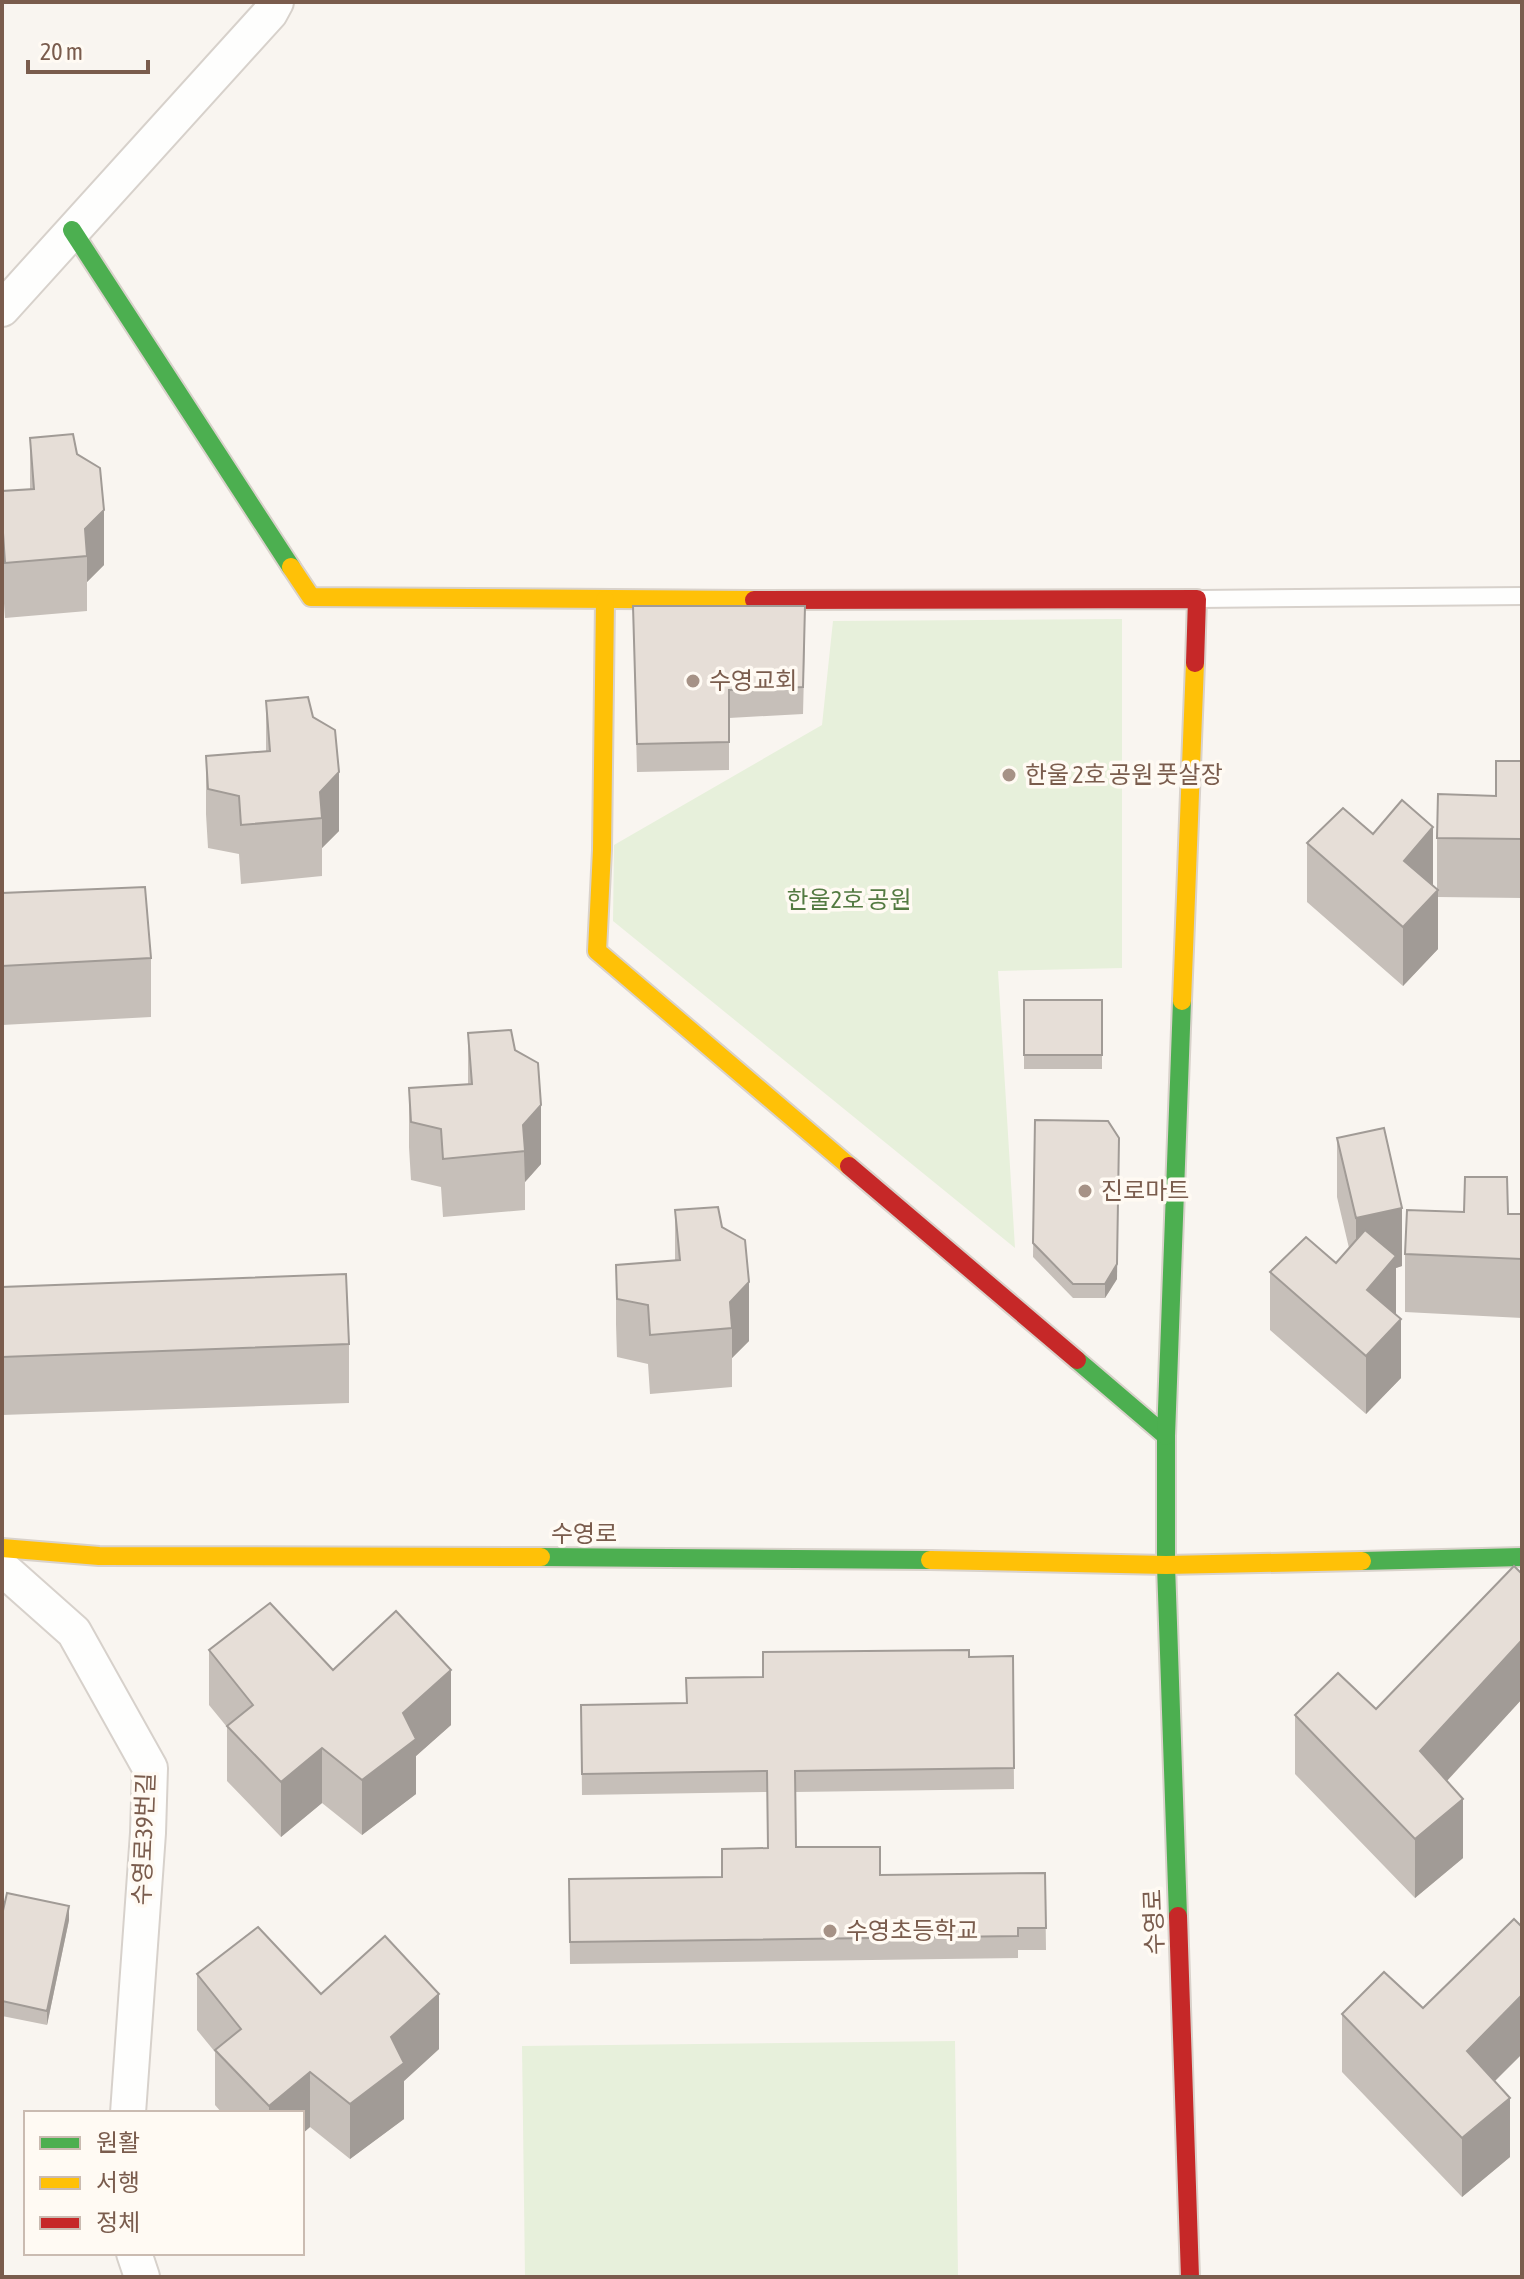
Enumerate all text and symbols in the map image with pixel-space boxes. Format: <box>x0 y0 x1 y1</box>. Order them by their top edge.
scale bar <box>28 24 148 74</box>
text: 20 m <box>40 38 83 65</box>
place label: 수영교회 <box>709 667 797 694</box>
marker: 수영교회 <box>684 672 702 690</box>
place label: 한울 2호 공원 풋살장 <box>1025 761 1223 788</box>
marker: 한울 2호 공원 풋살장 <box>1000 766 1018 784</box>
park label: 한울2호 공원 <box>787 886 911 913</box>
place label: 진로마트 <box>1101 1177 1189 1204</box>
marker: 진로마트 <box>1076 1182 1094 1200</box>
street label: 수영로 <box>551 1520 617 1547</box>
street label: 수영로39번길 <box>128 1772 159 1906</box>
street label: 수영로 <box>1139 1888 1168 1956</box>
place label: 수영초등학교 <box>846 1917 978 1944</box>
marker: 수영초등학교 <box>821 1922 839 1940</box>
legend <box>24 2111 304 2255</box>
text: 원활 <box>96 2129 140 2156</box>
text: 서행 <box>96 2169 140 2196</box>
text: 정체 <box>96 2209 140 2236</box>

